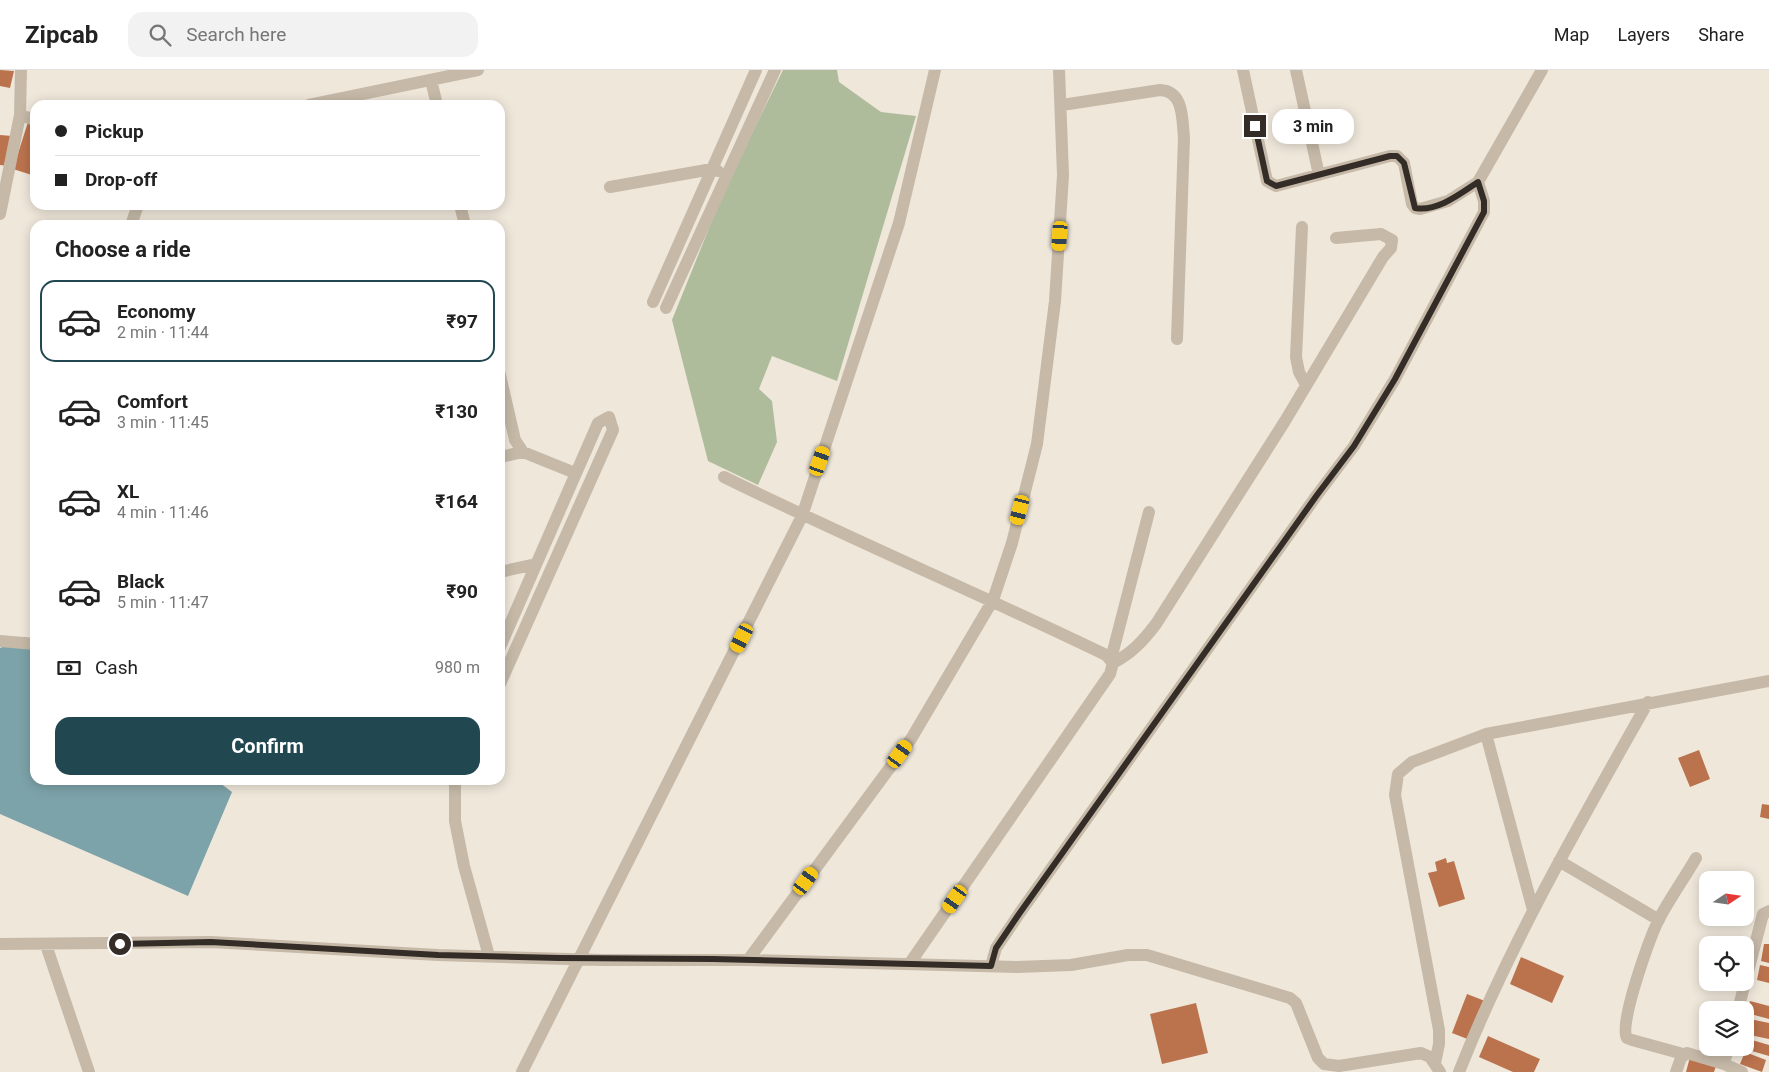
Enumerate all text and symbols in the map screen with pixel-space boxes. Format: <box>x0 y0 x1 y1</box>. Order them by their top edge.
search box <box>128 12 478 57</box>
text: Zipcab <box>25 21 98 49</box>
icon: search <box>146 21 174 49</box>
text: Search here <box>186 23 286 46</box>
text: Map <box>1554 24 1589 45</box>
text: Layers <box>1617 24 1670 45</box>
text: Share <box>1698 24 1744 45</box>
callout: 3 min <box>1272 108 1355 144</box>
route end <box>1244 115 1266 137</box>
text: 3 min <box>1293 117 1333 136</box>
text: Pickup <box>85 120 144 143</box>
text: Drop-off <box>85 168 157 191</box>
car <box>1051 221 1068 251</box>
text: Choose a ride <box>55 237 191 262</box>
icon: car <box>57 299 102 344</box>
text: Economy <box>117 300 196 323</box>
text: ₹97 <box>446 310 478 333</box>
text: 2 min · 11:44 <box>117 323 209 342</box>
icon: car <box>57 389 102 434</box>
text: Comfort <box>117 390 188 413</box>
text: ₹130 <box>435 400 478 423</box>
text: 3 min · 11:45 <box>117 413 209 432</box>
car <box>808 444 831 478</box>
icon: car <box>57 479 102 524</box>
text: XL <box>117 480 139 503</box>
text: ₹164 <box>435 490 478 513</box>
car <box>1009 494 1030 526</box>
text: 4 min · 11:46 <box>117 503 209 522</box>
icon: car <box>57 569 102 614</box>
text: Black <box>117 570 164 593</box>
text: ₹90 <box>446 580 478 603</box>
text: 5 min · 11:47 <box>117 593 209 612</box>
car <box>728 621 755 655</box>
icon: cash <box>55 654 83 682</box>
text: Cash <box>95 656 138 679</box>
text: 980 m <box>435 658 480 677</box>
button: Confirm <box>55 717 480 775</box>
car <box>885 737 914 771</box>
car <box>791 864 820 898</box>
north arrow <box>1699 871 1754 926</box>
map controls <box>1699 871 1754 1056</box>
car <box>940 882 969 916</box>
route start <box>109 933 131 955</box>
button: locate <box>1699 936 1754 991</box>
button: layers <box>1699 1001 1754 1056</box>

